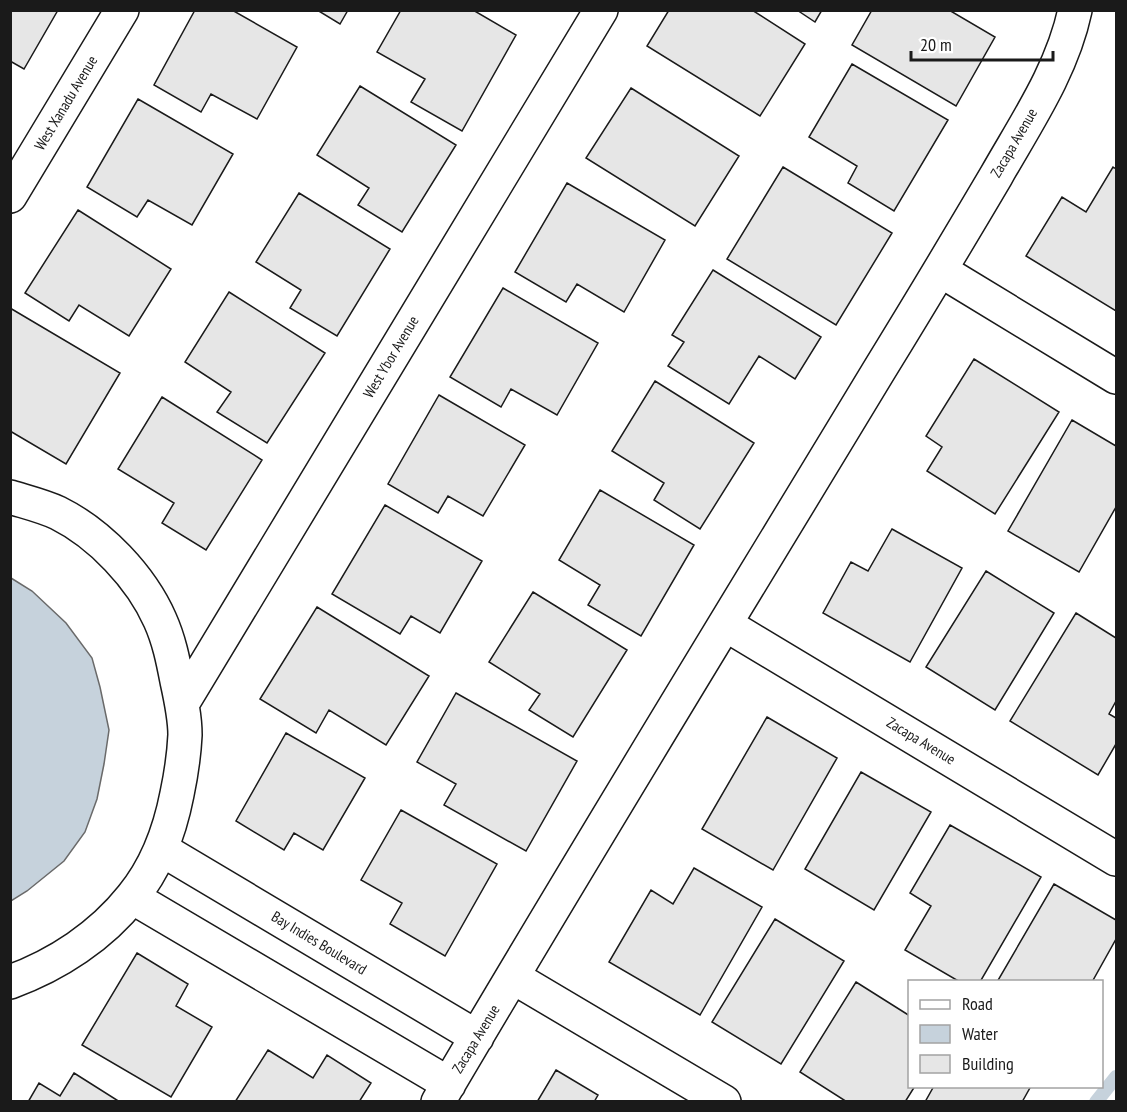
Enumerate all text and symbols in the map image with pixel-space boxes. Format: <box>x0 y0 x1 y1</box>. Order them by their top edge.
scale bar <box>911 24 1054 62</box>
text: 20 m <box>920 33 952 56</box>
street label: West Xanadu Avenue <box>30 52 101 154</box>
street label: Zacapa Avenue <box>986 105 1041 181</box>
street label: West Ybor Avenue <box>359 312 423 401</box>
street label: Zacapa Avenue <box>883 713 959 769</box>
street label: Bay Indies Boulevard <box>268 907 370 978</box>
legend <box>908 980 1103 1088</box>
text: Road <box>962 992 993 1015</box>
street label: Zacapa Avenue <box>448 1001 504 1077</box>
text: Water <box>962 1022 998 1045</box>
text: Building <box>962 1052 1014 1075</box>

